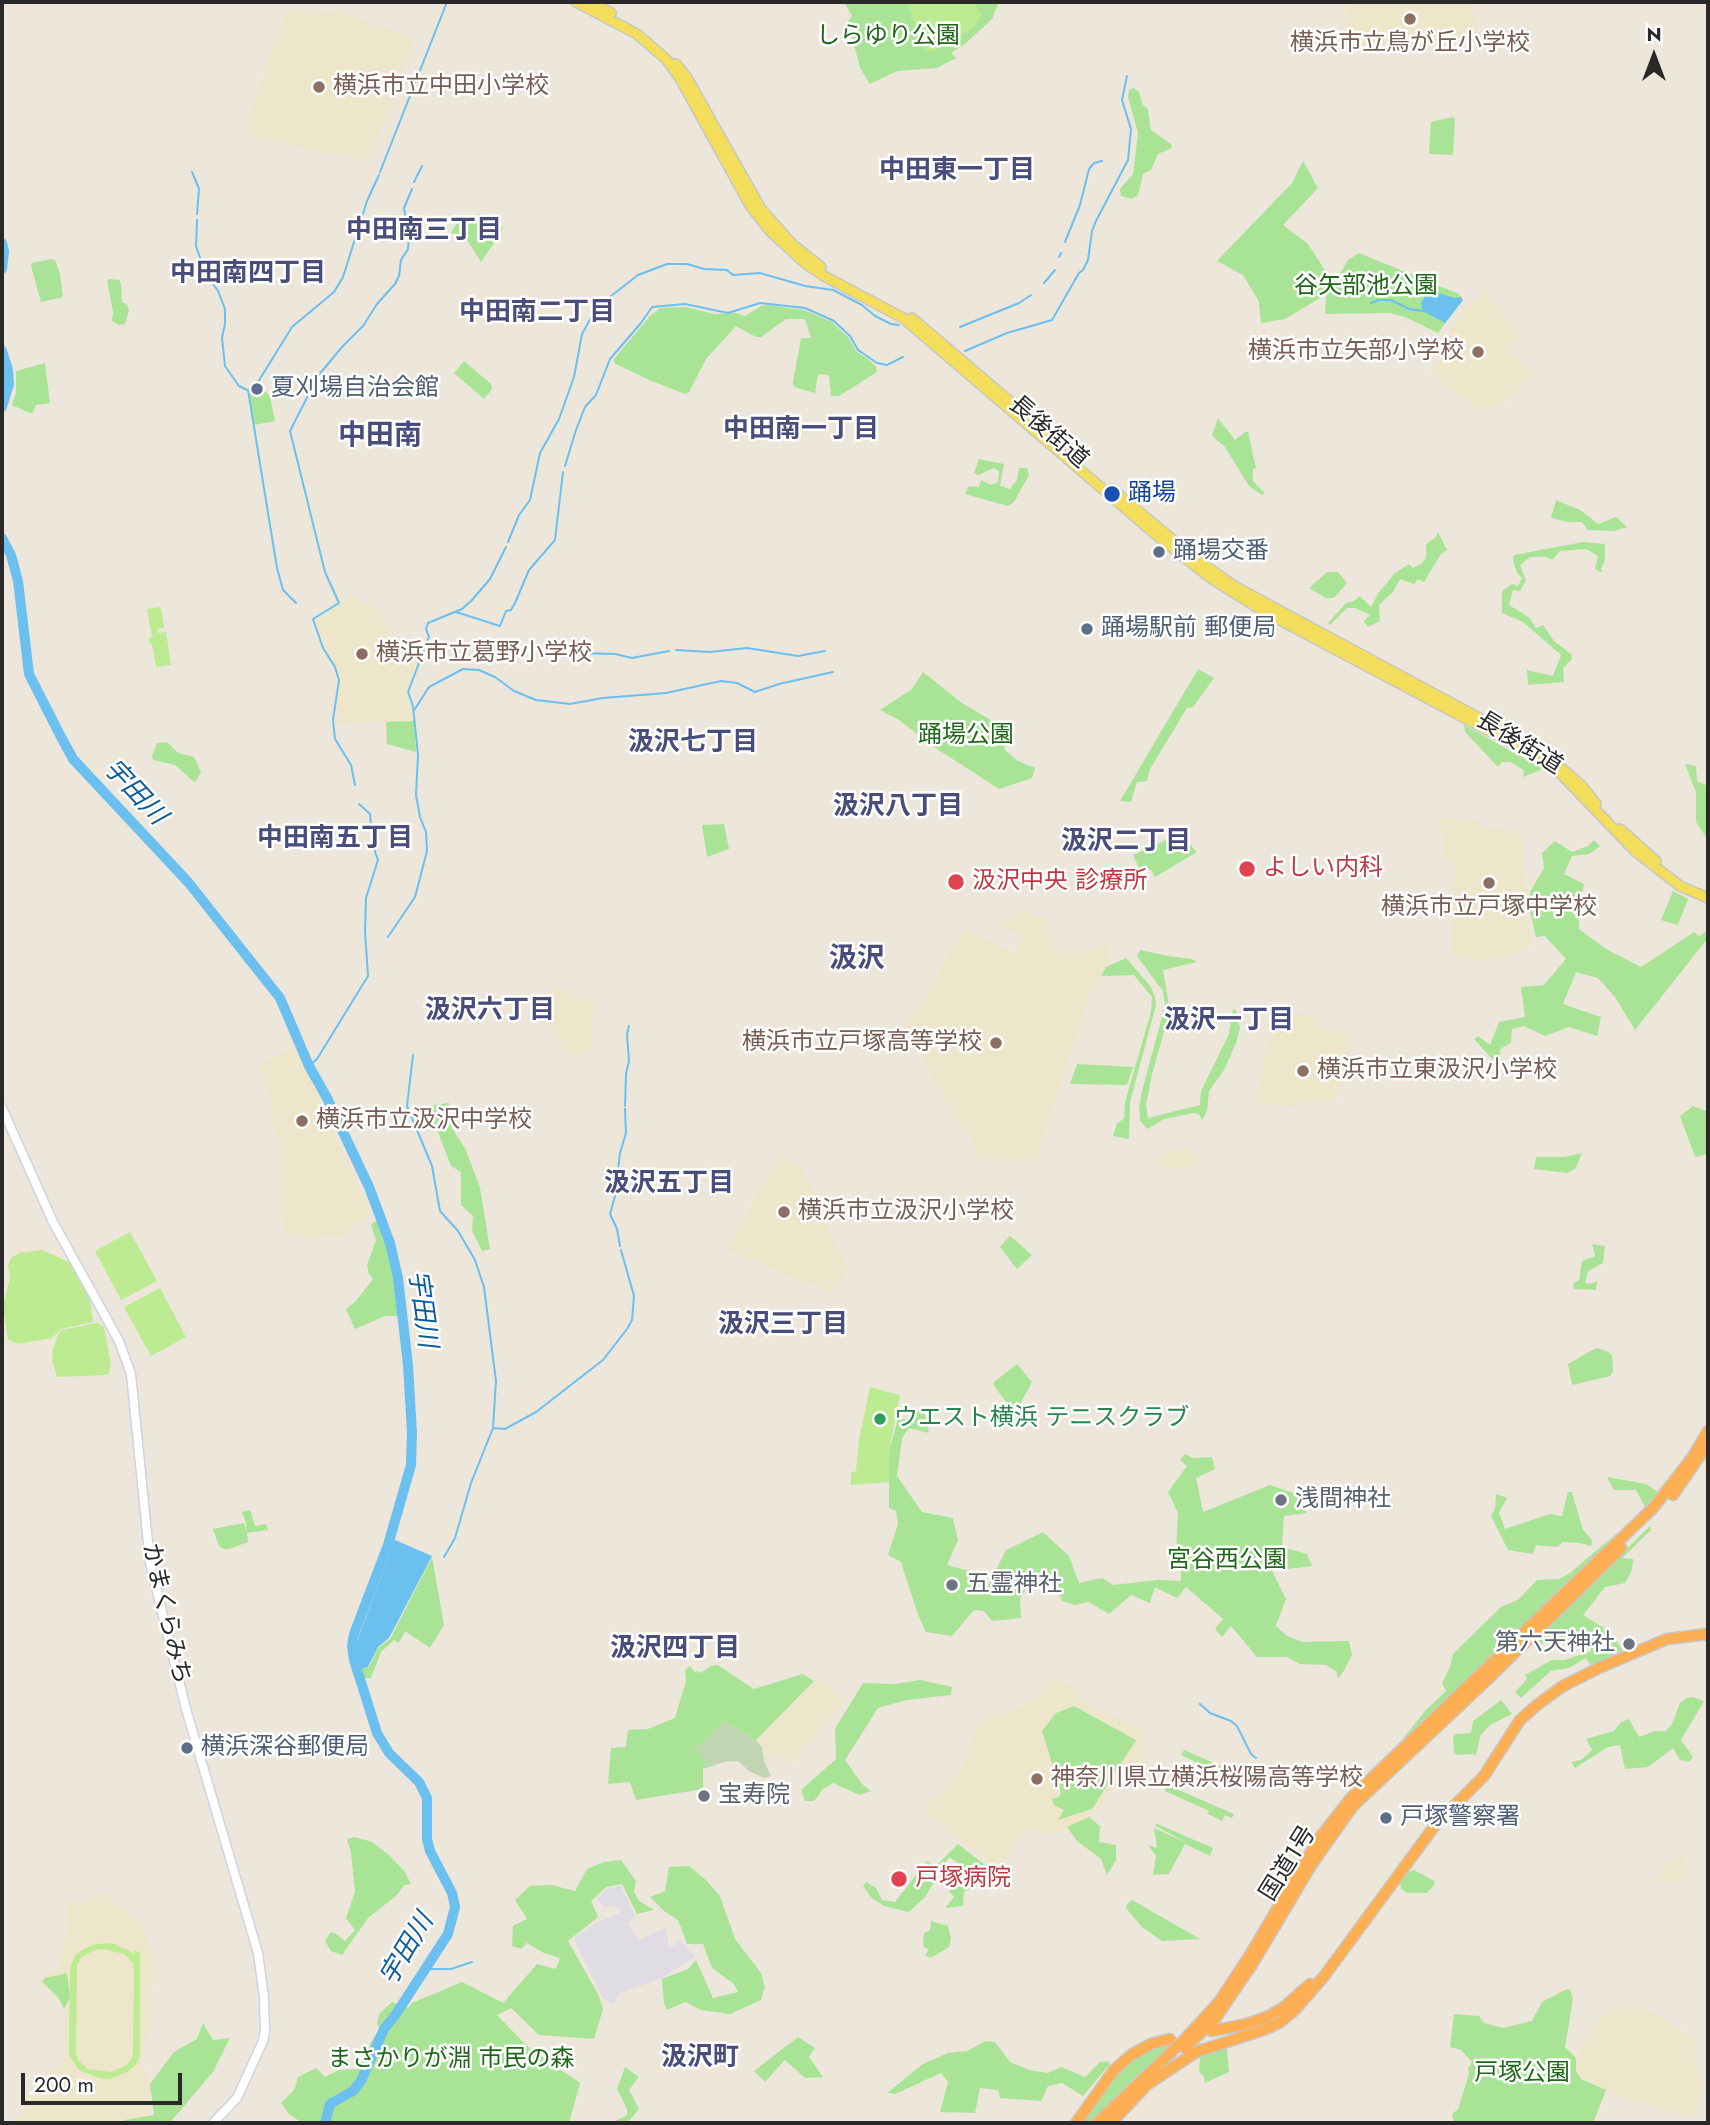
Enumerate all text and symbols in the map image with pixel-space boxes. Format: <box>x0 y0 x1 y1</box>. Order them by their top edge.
marker: 横浜市立鳥が丘小学校 <box>1402 11 1418 27</box>
north arrow <box>1619 21 1689 91</box>
text: N <box>1646 21 1662 48</box>
park label: しらゆり公園 <box>816 23 960 51</box>
place label: 横浜市立鳥が丘小学校 <box>1290 30 1530 58</box>
place label: 横浜市立中田小学校 <box>333 73 549 101</box>
marker: 横浜市立中田小学校 <box>311 79 327 95</box>
district label: 中田東一丁目 <box>879 156 1035 188</box>
district label: 中田南三丁目 <box>346 216 502 248</box>
district label: 中田南四丁目 <box>170 259 326 291</box>
park label: 谷矢部池公園 <box>1294 273 1438 301</box>
district label: 中田南二丁目 <box>459 298 615 330</box>
place label: 横浜市立矢部小学校 <box>1248 338 1464 366</box>
marker: 横浜市立矢部小学校 <box>1470 344 1486 360</box>
place label: 夏刈場自治会館 <box>271 375 439 403</box>
marker: 夏刈場自治会館 <box>249 381 265 397</box>
street label: 長後街道 <box>1002 391 1094 475</box>
district label: 中田南一丁目 <box>723 415 879 447</box>
district label: 中田南 <box>338 420 422 454</box>
place label: 踊場 <box>1128 480 1176 508</box>
marker: 踊場 <box>1102 484 1122 504</box>
place label: 踊場交番 <box>1173 538 1269 566</box>
marker: 踊場交番 <box>1151 544 1167 560</box>
place label: 踊場駅前 郵便局 <box>1101 615 1276 643</box>
marker: 踊場駅前 郵便局 <box>1079 621 1095 637</box>
place label: 横浜市立葛野小学校 <box>376 640 592 668</box>
marker: 横浜市立葛野小学校 <box>354 646 370 662</box>
street label: 長後街道 <box>1471 706 1567 782</box>
park label: 踊場公園 <box>918 722 1014 750</box>
district label: 汲沢七丁目 <box>628 728 758 760</box>
water label: 宇田川 <box>96 754 172 832</box>
district label: 汲沢八丁目 <box>833 792 963 824</box>
district label: 中田南五丁目 <box>257 824 413 856</box>
district label: 汲沢二丁目 <box>1061 827 1191 859</box>
place label: よしい内科 <box>1263 855 1383 883</box>
marker: よしい内科 <box>1237 859 1257 879</box>
place label: 汲沢中央 診療所 <box>972 868 1147 896</box>
marker: 汲沢中央 診療所 <box>946 872 966 892</box>
marker: 横浜市立戸塚中学校 <box>1481 875 1497 891</box>
place label: 横浜市立戸塚中学校 <box>1381 894 1597 922</box>
district label: 汲沢 <box>829 943 885 977</box>
district label: 汲沢六丁目 <box>425 996 555 1028</box>
district label: 汲沢一丁目 <box>1164 1006 1294 1038</box>
place label: 横浜市立戸塚高等学校 <box>742 1029 982 1057</box>
marker: 横浜市立戸塚高等学校 <box>988 1035 1004 1051</box>
place label: 横浜市立東汲沢小学校 <box>1317 1057 1557 1085</box>
marker: 横浜市立東汲沢小学校 <box>1295 1063 1311 1079</box>
place label: 横浜市立汲沢中学校 <box>316 1107 532 1135</box>
marker: 横浜市立汲沢中学校 <box>294 1113 310 1129</box>
district label: 汲沢五丁目 <box>604 1169 734 1201</box>
place label: 横浜市立汲沢小学校 <box>798 1198 1014 1226</box>
marker: 横浜市立汲沢小学校 <box>776 1204 792 1220</box>
water label: 宇田川 <box>400 1268 442 1350</box>
district label: 汲沢三丁目 <box>718 1310 848 1342</box>
place label: ウエスト横浜 テニスクラブ <box>894 1405 1189 1433</box>
marker: ウエスト横浜 テニスクラブ <box>872 1411 888 1427</box>
place label: 浅間神社 <box>1295 1486 1391 1514</box>
marker: 浅間神社 <box>1273 1492 1289 1508</box>
street label: かまくらみち <box>135 1541 195 1687</box>
park label: 宮谷西公園 <box>1167 1547 1287 1575</box>
place label: 五霊神社 <box>966 1571 1062 1599</box>
marker: 五霊神社 <box>944 1577 960 1593</box>
place label: 第六天神社 <box>1495 1630 1615 1658</box>
district label: 汲沢四丁目 <box>610 1634 740 1666</box>
marker: 第六天神社 <box>1621 1636 1637 1652</box>
place label: 横浜深谷郵便局 <box>201 1734 369 1762</box>
marker: 横浜深谷郵便局 <box>179 1740 195 1756</box>
place label: 神奈川県立横浜桜陽高等学校 <box>1051 1765 1363 1793</box>
marker: 神奈川県立横浜桜陽高等学校 <box>1029 1771 1045 1787</box>
place label: 宝寿院 <box>718 1782 790 1810</box>
marker: 宝寿院 <box>696 1788 712 1804</box>
place label: 戸塚警察署 <box>1400 1804 1520 1832</box>
marker: 戸塚警察署 <box>1378 1810 1394 1826</box>
street label: 国道1号 <box>1255 1821 1323 1907</box>
place label: 戸塚病院 <box>915 1865 1011 1893</box>
marker: 戸塚病院 <box>889 1869 909 1889</box>
water label: 宇田川 <box>375 1909 441 1991</box>
district label: 汲沢町 <box>661 2043 739 2075</box>
park label: まさかりが淵 市民の森 <box>327 2046 575 2074</box>
scale bar <box>24 2058 186 2102</box>
park label: 戸塚公園 <box>1474 2060 1570 2088</box>
text: 200 m <box>34 2070 94 2100</box>

